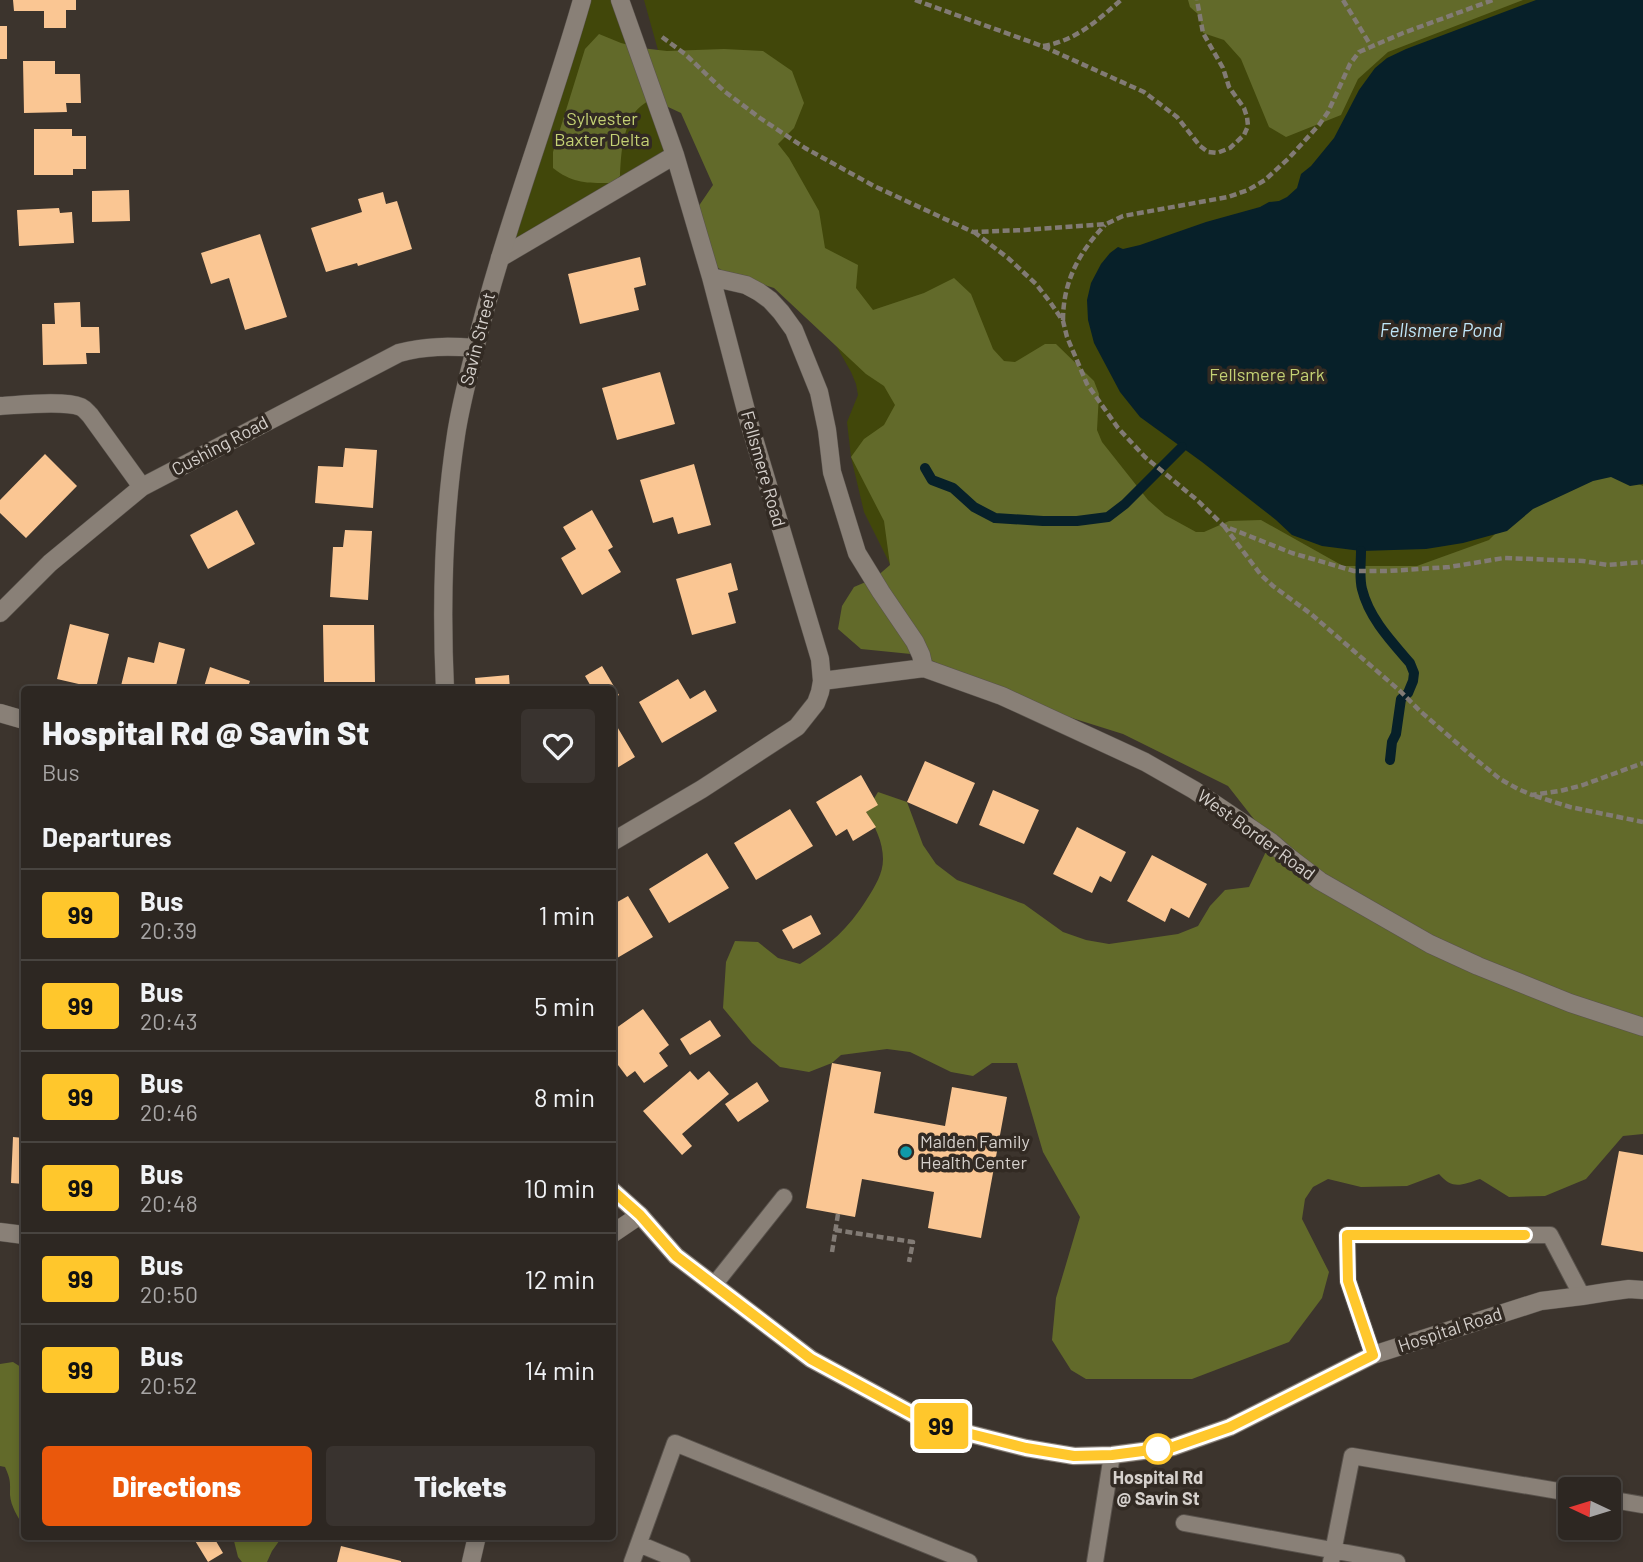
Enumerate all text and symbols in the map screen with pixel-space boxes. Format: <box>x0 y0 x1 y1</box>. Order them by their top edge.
park label: Sylvester Baxter Delta <box>554 107 650 150</box>
street label: Savin Street <box>455 290 499 388</box>
water label: Fellsmere Pond <box>1380 318 1502 341</box>
park label: Fellsmere Park <box>1209 363 1325 385</box>
street label: Fellsmere Road <box>737 408 791 529</box>
street label: Cushing Road <box>167 410 272 480</box>
button: heart <box>521 709 595 783</box>
text: Hospital Rd @ Savin St <box>42 712 369 752</box>
text: Bus <box>42 758 80 786</box>
street label: West Border Road <box>1193 784 1320 884</box>
text: Departures <box>42 821 172 852</box>
text: Bus <box>140 885 183 916</box>
text: 1 min <box>539 899 595 930</box>
text: 99 <box>68 900 93 929</box>
text: 20:39 <box>140 916 197 944</box>
text: Bus <box>140 976 183 1007</box>
text: 5 min <box>534 990 595 1021</box>
text: 99 <box>68 991 93 1020</box>
text: 20:43 <box>140 1007 198 1035</box>
text: Bus <box>140 1067 183 1098</box>
text: 8 min <box>534 1081 595 1112</box>
text: 99 <box>68 1082 93 1111</box>
text: 20:46 <box>140 1098 198 1126</box>
place label: Malden Family Health Center <box>920 1130 1030 1173</box>
marker: Malden Family Health Center <box>898 1144 914 1160</box>
text: Bus <box>140 1158 183 1189</box>
text: 10 min <box>524 1172 595 1203</box>
text: 99 <box>68 1173 93 1202</box>
text: 20:48 <box>140 1189 198 1217</box>
text: Bus <box>140 1249 183 1280</box>
text: 12 min <box>525 1263 595 1294</box>
text: 99 <box>68 1264 93 1293</box>
text: 20:50 <box>140 1280 198 1308</box>
street label: Hospital Road <box>1395 1302 1504 1356</box>
text: Bus <box>140 1340 183 1371</box>
text: 14 min <box>524 1354 595 1385</box>
text: 99 <box>68 1355 93 1384</box>
text: 20:52 <box>140 1371 197 1399</box>
line badge: 99 <box>909 1403 972 1449</box>
text: 99 <box>928 1411 954 1440</box>
marker: Hospital Rd @ Savin St <box>1143 1434 1173 1464</box>
button: Directions <box>42 1446 312 1526</box>
button: Tickets <box>326 1446 595 1526</box>
place label: Hospital Rd @ Savin St <box>1113 1466 1203 1509</box>
north arrow <box>1558 1477 1620 1540</box>
map controls <box>1558 1477 1621 1540</box>

